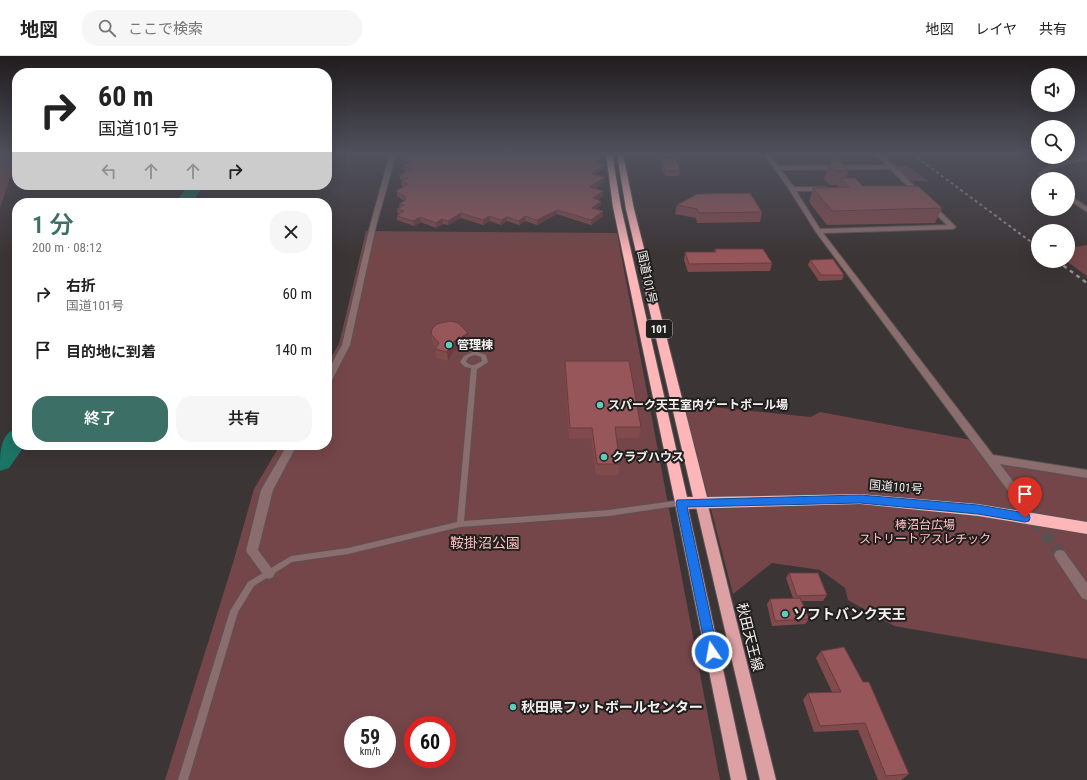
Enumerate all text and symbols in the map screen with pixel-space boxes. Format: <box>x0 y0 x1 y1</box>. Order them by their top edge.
search box <box>82 10 362 46</box>
icon: search <box>96 17 118 39</box>
text: 地図 <box>20 18 58 41</box>
text: ここで検索 <box>128 20 203 38</box>
text: 地図 <box>925 21 953 37</box>
text: レイヤ <box>975 21 1017 37</box>
text: 共有 <box>1039 21 1067 37</box>
map controls <box>1031 68 1075 268</box>
button: sound <box>1031 68 1075 112</box>
text: 60 m <box>98 80 154 113</box>
icon: right <box>32 84 84 136</box>
text: 国道101号 <box>98 118 179 139</box>
button: search <box>1031 120 1075 164</box>
icon: left <box>98 160 120 182</box>
icon: ahead <box>140 160 162 182</box>
icon: ahead <box>182 160 204 182</box>
icon: right <box>224 160 246 182</box>
button: + <box>1031 172 1075 216</box>
text: 1 分 <box>32 211 74 239</box>
button: close <box>270 211 312 253</box>
button: − <box>1031 224 1075 268</box>
text: 200 m · 08:12 <box>32 240 102 255</box>
street label: 国道101号 <box>635 249 659 305</box>
text: 右折 <box>66 277 96 295</box>
icon: right <box>32 283 54 305</box>
text: 60 m <box>282 285 312 303</box>
text: 国道101号 <box>66 298 124 313</box>
road number: 101 <box>646 320 672 338</box>
place label: 管理棟 <box>457 338 493 352</box>
icon: arrive <box>32 339 54 361</box>
marker: 管理棟 <box>444 340 454 350</box>
text: 140 m <box>275 341 312 359</box>
text: 目的地に到着 <box>66 343 156 361</box>
button: 終了 <box>32 396 168 442</box>
button: 共有 <box>176 396 312 442</box>
place label: スパーク天王室内ゲートボール場 <box>608 398 788 412</box>
marker: スパーク天王室内ゲートボール場 <box>595 400 605 410</box>
place label: クラブハウス <box>612 450 684 464</box>
marker: クラブハウス <box>599 452 609 462</box>
pin <box>1008 477 1042 518</box>
street label: 国道101号 <box>869 478 923 496</box>
icon: arrive <box>1014 483 1036 505</box>
park label: 棒沼台広場 ストリートアスレチック <box>859 518 991 546</box>
park label: 鞍掛沼公園 <box>450 535 520 551</box>
street label: 秋田天王線 <box>734 601 766 673</box>
place label: ソフトバンク天王 <box>793 606 906 622</box>
marker: ソフトバンク天王 <box>780 609 790 619</box>
position arrow <box>691 631 733 673</box>
place label: 秋田県フットボールセンター <box>521 699 703 715</box>
marker: 秋田県フットボールセンター <box>508 702 518 712</box>
speed limit sign: 60 <box>404 716 456 768</box>
text: 59 <box>360 725 380 749</box>
text: km/h <box>360 746 380 757</box>

